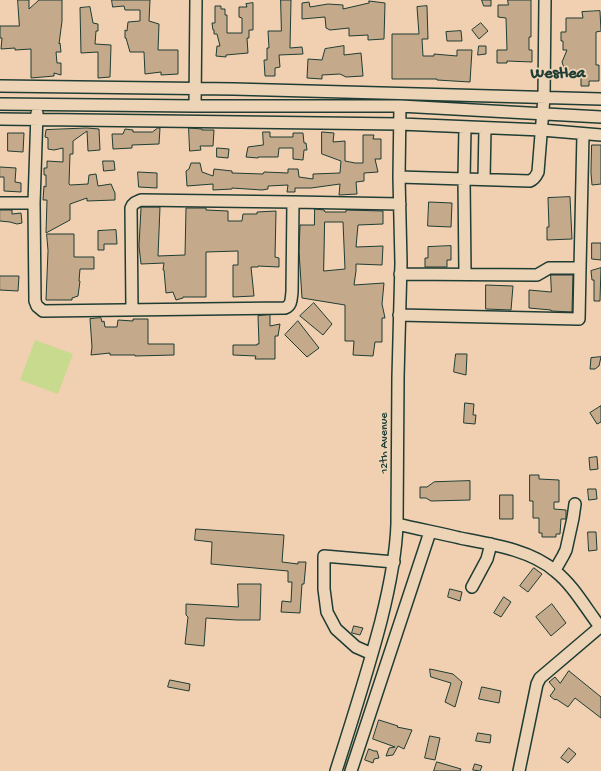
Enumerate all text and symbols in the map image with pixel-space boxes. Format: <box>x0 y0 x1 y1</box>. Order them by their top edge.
district label: Westlea <box>531 65 585 85</box>
street label: 12th Avenue <box>378 412 392 474</box>

